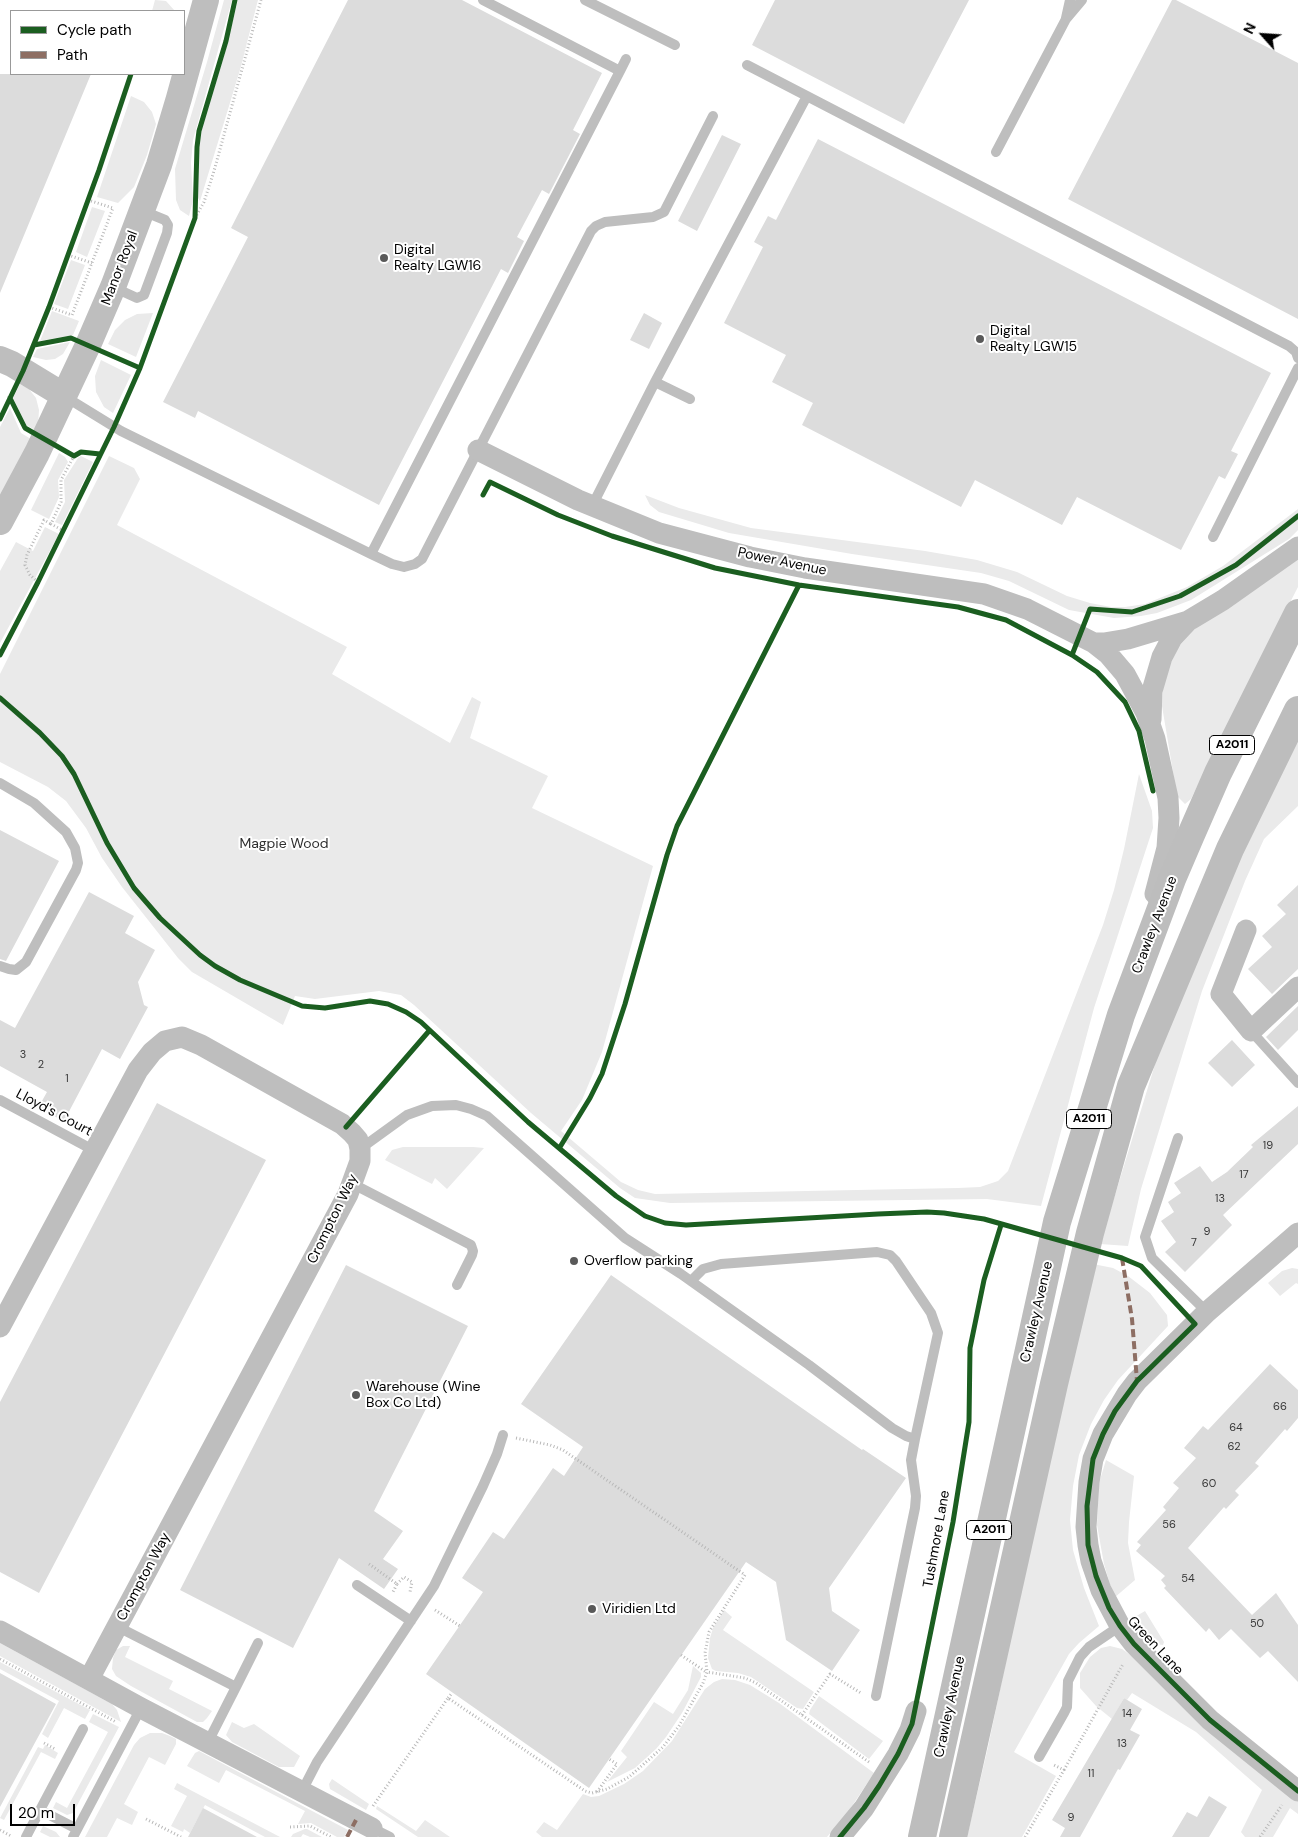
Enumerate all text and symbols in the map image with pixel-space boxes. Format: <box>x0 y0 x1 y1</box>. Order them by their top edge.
legend <box>10 10 185 75</box>
north arrow <box>1238 10 1288 60</box>
text: Cycle path <box>57 20 132 40</box>
text: N <box>1239 20 1260 37</box>
text: Path <box>57 45 88 65</box>
street label: Manor Royal <box>98 228 142 308</box>
place label: Digital Realty LGW16 <box>394 242 481 274</box>
marker: Digital Realty LGW16 <box>378 252 390 264</box>
place label: Digital Realty LGW15 <box>990 323 1077 356</box>
marker: Digital Realty LGW15 <box>974 333 986 345</box>
street label: Power Avenue <box>736 544 828 580</box>
road number: A2011 <box>1210 736 1254 754</box>
park label: Magpie Wood <box>239 836 329 852</box>
street label: Crawley Avenue <box>1129 874 1181 976</box>
house number: 3 <box>20 1048 26 1062</box>
house number: 2 <box>38 1058 44 1072</box>
house number: 1 <box>65 1072 69 1086</box>
street label: Lloyd's Court <box>13 1086 95 1140</box>
road number: A2011 <box>1066 1110 1112 1128</box>
house number: 19 <box>1263 1139 1273 1153</box>
house number: 17 <box>1239 1168 1249 1182</box>
street label: Crompton Way <box>304 1171 362 1267</box>
house number: 13 <box>1215 1192 1225 1206</box>
house number: 9 <box>1204 1225 1210 1239</box>
house number: 7 <box>1191 1236 1197 1250</box>
place label: Overflow parking <box>584 1253 693 1269</box>
marker: Overflow parking <box>568 1255 580 1267</box>
street label: Crawley Avenue <box>1017 1260 1057 1364</box>
place label: Warehouse (Wine Box Co Ltd) <box>366 1379 481 1411</box>
marker: Warehouse (Wine Box Co Ltd) <box>350 1389 362 1401</box>
house number: 66 <box>1273 1400 1287 1414</box>
house number: 64 <box>1229 1421 1243 1435</box>
house number: 62 <box>1228 1440 1240 1454</box>
house number: 60 <box>1202 1477 1216 1491</box>
street label: Tushmore Lane <box>920 1489 954 1589</box>
house number: 56 <box>1162 1518 1176 1532</box>
road number: A2011 <box>966 1520 1012 1540</box>
street label: Crompton Way <box>114 1530 174 1624</box>
house number: 54 <box>1181 1572 1195 1586</box>
place label: Viridien Ltd <box>602 1601 676 1617</box>
marker: Viridien Ltd <box>586 1603 598 1615</box>
street label: Green Lane <box>1124 1613 1186 1679</box>
house number: 50 <box>1250 1617 1264 1631</box>
street label: Crawley Avenue <box>931 1655 969 1759</box>
house number: 14 <box>1122 1707 1132 1721</box>
house number: 13 <box>1117 1737 1127 1751</box>
house number: 11 <box>1088 1767 1094 1781</box>
scale bar <box>12 1794 78 1826</box>
text: 20 m <box>18 1803 54 1823</box>
house number: 9 <box>1068 1811 1074 1825</box>

